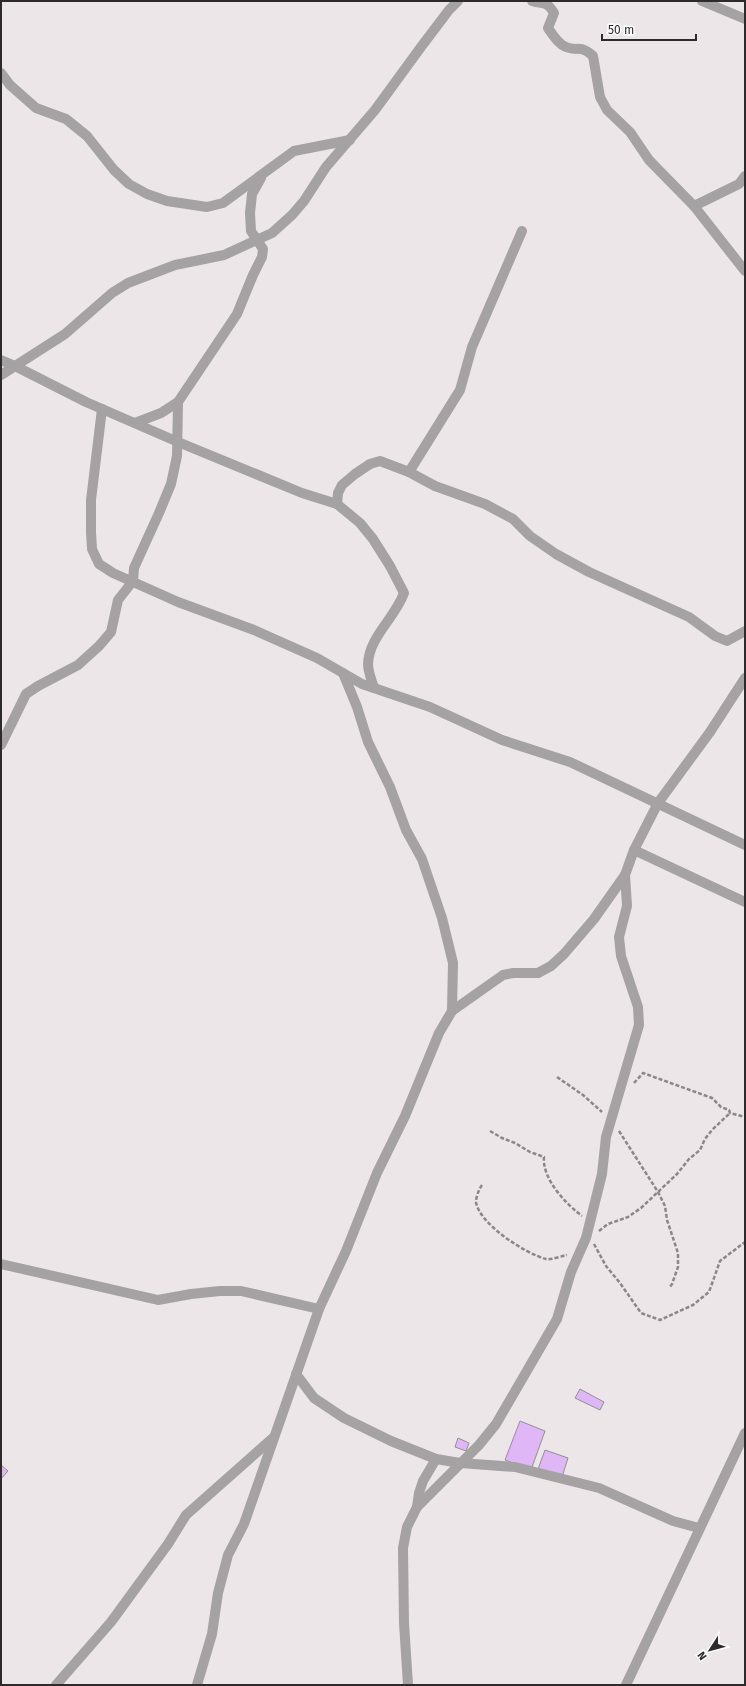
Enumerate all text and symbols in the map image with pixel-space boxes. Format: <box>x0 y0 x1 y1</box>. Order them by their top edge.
scale bar <box>602 16 696 42</box>
text: 50 m <box>608 23 634 37</box>
north arrow <box>690 1630 730 1670</box>
text: N <box>695 1649 710 1662</box>

